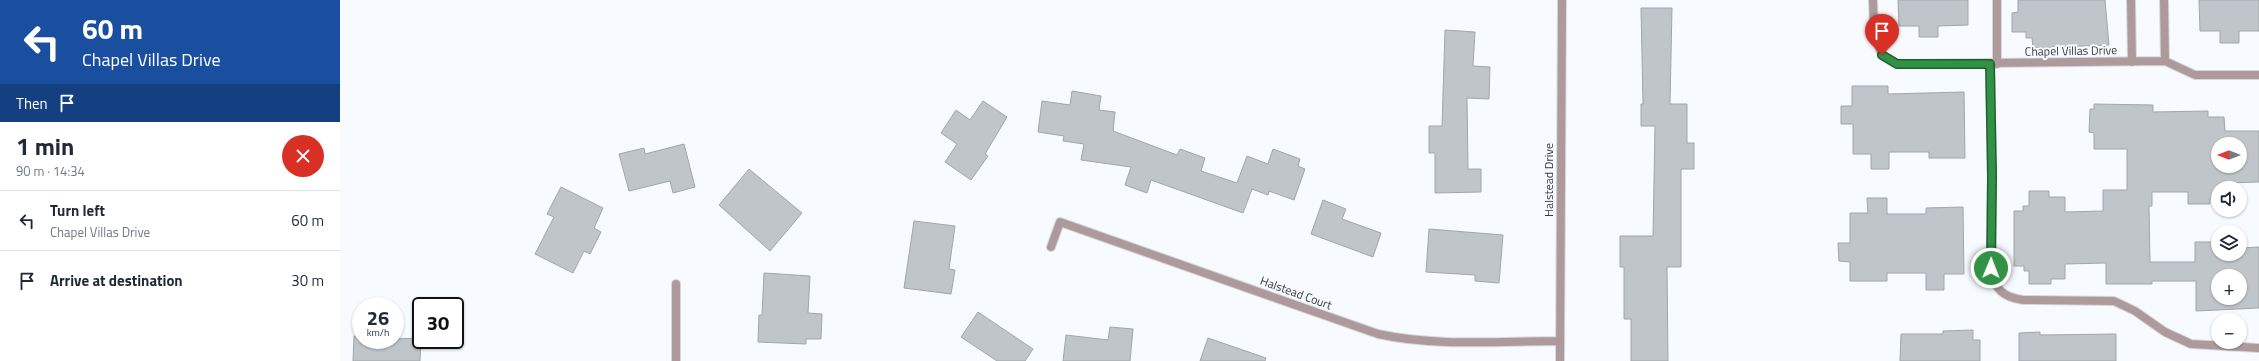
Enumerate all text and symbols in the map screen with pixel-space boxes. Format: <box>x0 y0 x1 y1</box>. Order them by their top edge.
text: 60 m <box>82 7 143 50</box>
pin <box>1865 14 1899 55</box>
icon: left <box>16 16 68 68</box>
icon: arrive <box>1871 20 1893 42</box>
street label: Chapel Villas Drive <box>2025 40 2117 61</box>
text: Chapel Villas Drive <box>82 46 221 73</box>
text: Then <box>16 92 48 115</box>
icon: arrive <box>56 92 78 114</box>
text: 1 min <box>16 128 74 164</box>
button: close <box>282 135 324 177</box>
north arrow <box>2211 137 2247 173</box>
map controls <box>2211 137 2247 349</box>
street label: Halstead Drive <box>1539 143 1558 217</box>
text: 90 m · 14:34 <box>16 161 85 181</box>
button: sound <box>2211 181 2247 217</box>
text: Turn left <box>50 199 105 222</box>
text: 60 m <box>291 209 324 232</box>
icon: left <box>16 210 38 232</box>
text: Chapel Villas Drive <box>50 222 150 242</box>
button: layers <box>2211 225 2247 261</box>
position arrow <box>1970 247 2012 289</box>
text: Arrive at destination <box>50 269 183 292</box>
text: 30 m <box>291 269 324 292</box>
button: + <box>2211 269 2247 305</box>
icon: arrive <box>16 270 38 292</box>
street label: Halstead Court <box>1258 271 1335 315</box>
speed limit sign: 30 <box>412 297 464 349</box>
text: 26 <box>367 302 389 333</box>
button: − <box>2211 313 2247 349</box>
text: km/h <box>367 325 389 340</box>

